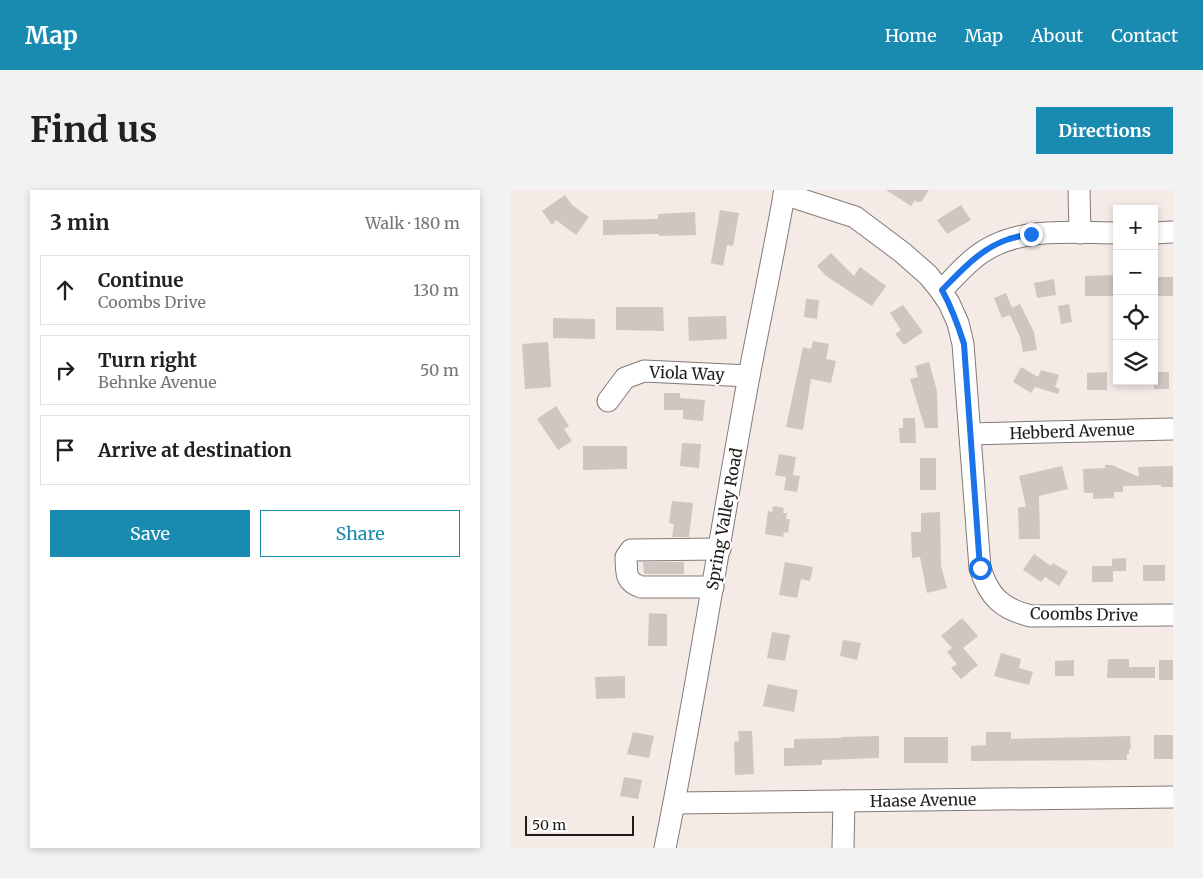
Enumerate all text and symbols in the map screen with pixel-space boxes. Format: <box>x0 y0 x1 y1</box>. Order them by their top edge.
text: Map <box>25 20 78 51</box>
text: Home <box>885 24 937 47</box>
text: Map <box>965 24 1003 47</box>
text: About <box>1031 24 1083 47</box>
text: Contact <box>1111 24 1178 47</box>
button: Directions <box>1036 107 1173 154</box>
text: Find us <box>30 108 157 152</box>
map controls <box>1113 205 1158 385</box>
button: + <box>1113 205 1158 250</box>
text: 3 min <box>50 209 109 236</box>
text: Walk · 180 m <box>365 213 460 233</box>
route end <box>1020 223 1043 246</box>
button: − <box>1113 250 1158 295</box>
text: Continue <box>98 268 184 292</box>
icon: ahead <box>51 276 79 304</box>
text: 130 m <box>413 280 459 300</box>
text: Coombs Drive <box>98 292 206 312</box>
button: locate <box>1113 295 1158 340</box>
button: layers <box>1113 340 1158 385</box>
text: Turn right <box>98 348 197 372</box>
icon: right <box>51 356 79 384</box>
text: 50 m <box>420 360 459 380</box>
street label: Viola Way <box>648 362 726 384</box>
text: Behnke Avenue <box>98 372 217 392</box>
street label: Hebberd Avenue <box>1009 419 1135 443</box>
icon: arrive <box>51 436 79 464</box>
text: Arrive at destination <box>98 438 292 462</box>
street label: Spring Valley Road <box>702 446 746 592</box>
button: Save <box>50 510 250 557</box>
button: Share <box>260 510 460 557</box>
route start <box>969 557 992 580</box>
street label: Coombs Drive <box>1030 603 1138 625</box>
street label: Haase Avenue <box>870 789 976 811</box>
scale bar <box>525 813 634 836</box>
text: 50 m <box>532 816 566 834</box>

